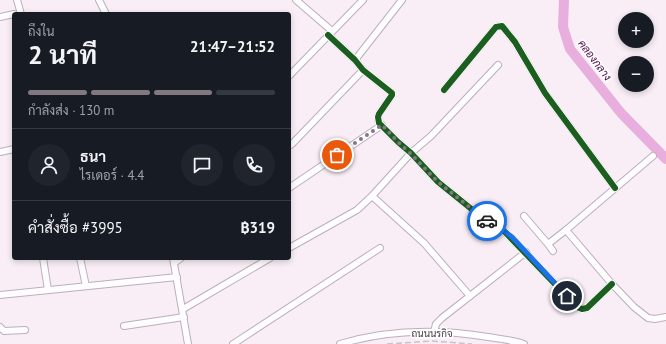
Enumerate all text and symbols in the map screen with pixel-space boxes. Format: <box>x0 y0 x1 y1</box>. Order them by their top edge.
map controls <box>618 12 654 92</box>
button: + <box>618 12 654 48</box>
text: ถึงใน <box>28 23 55 40</box>
text: 21:47–21:52 <box>190 37 275 56</box>
water label: คลองกลาง <box>575 37 615 83</box>
text: 2 นาที <box>28 38 97 71</box>
button: − <box>618 56 654 92</box>
text: กำลังส่ง · 130 m <box>28 102 114 119</box>
pin <box>320 138 354 172</box>
button: person <box>28 144 70 186</box>
button: chat <box>181 144 223 186</box>
button: phone <box>233 144 275 186</box>
icon: bag <box>326 144 348 166</box>
text: ธนา <box>80 147 106 166</box>
text: ไรเดอร์ · 4.4 <box>80 167 144 184</box>
courier <box>467 201 507 241</box>
icon: car <box>476 210 498 232</box>
text: คำสั่งซื้อ #3995 <box>28 218 123 237</box>
text: ฿319 <box>240 218 275 237</box>
pin <box>550 279 584 313</box>
icon: home <box>556 285 578 307</box>
street label: ถนนนรกิจ <box>411 327 453 340</box>

